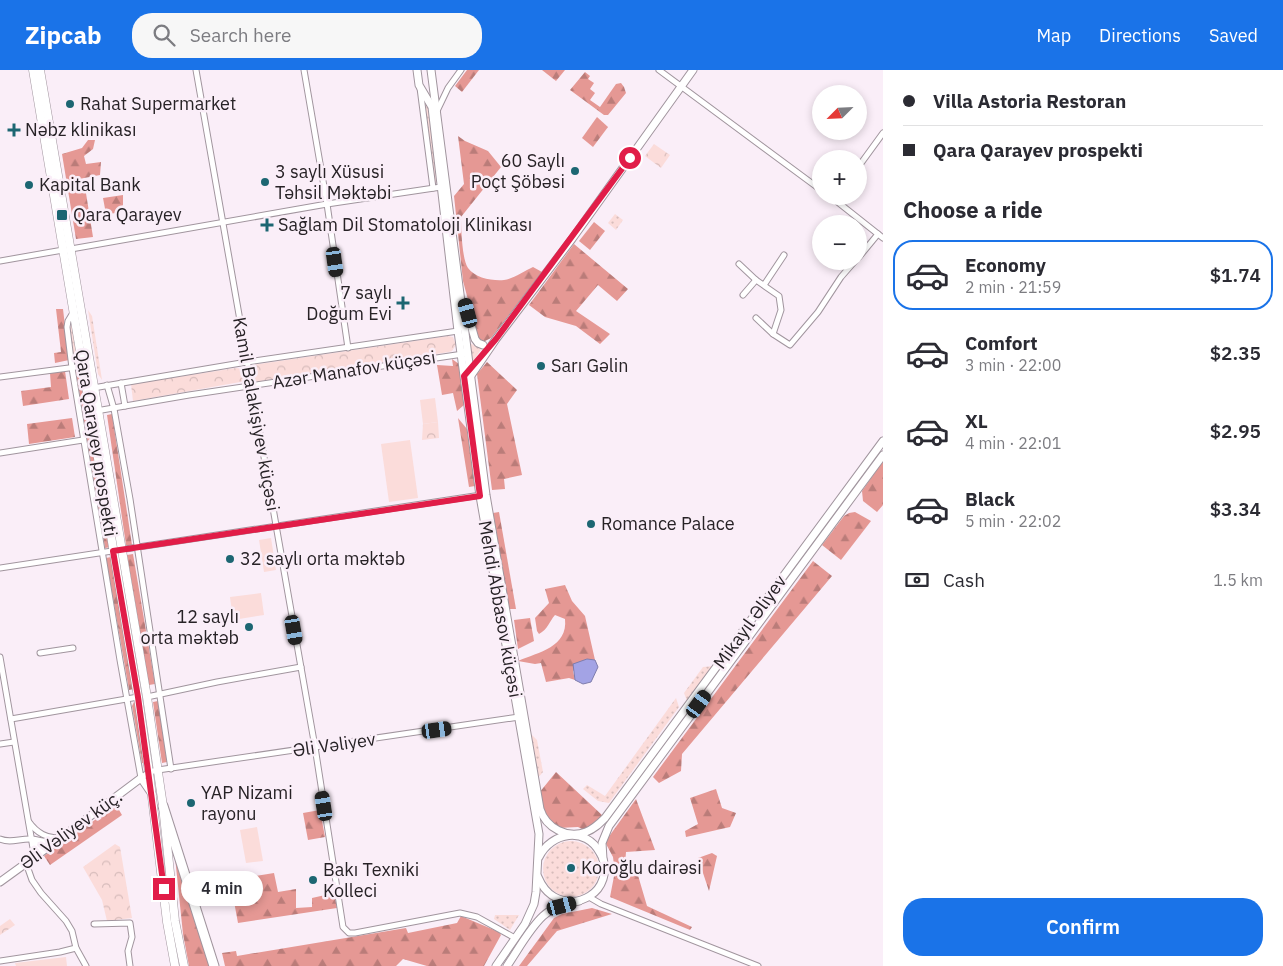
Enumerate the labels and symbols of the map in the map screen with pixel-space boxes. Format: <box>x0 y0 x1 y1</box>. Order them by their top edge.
north arrow <box>812 85 868 140</box>
place label: Rahat Supermarket <box>80 92 236 115</box>
marker: Rahat Supermarket <box>64 98 76 110</box>
place label: Nəbz klinikası <box>25 118 136 141</box>
marker: Nəbz klinikası <box>7 123 21 137</box>
route start <box>619 147 641 169</box>
place label: 60 Saylı Poçt Şöbəsi <box>471 149 565 193</box>
place label: 3 saylı Xüsusi Təhsil Məktəbi <box>275 160 392 204</box>
marker: 60 Saylı Poçt Şöbəsi <box>569 165 581 177</box>
place label: Kapital Bank <box>39 173 141 196</box>
marker: 3 saylı Xüsusi Təhsil Məktəbi <box>259 176 271 188</box>
marker: Kapital Bank <box>23 179 35 191</box>
place label: Qara Qarayev <box>73 203 182 226</box>
marker: Qara Qarayev <box>55 208 69 222</box>
place label: Sağlam Dil Stomatoloji Klinikası <box>278 213 532 236</box>
marker: Sağlam Dil Stomatoloji Klinikası <box>260 218 274 232</box>
car <box>325 246 344 278</box>
place label: 7 saylı Doğum Evi <box>306 281 392 325</box>
marker: 7 saylı Doğum Evi <box>396 296 410 310</box>
car <box>456 297 479 329</box>
street label: Kamil Balakişiyev küçəsi <box>228 315 285 513</box>
street label: Azər Manafov küçəsi <box>271 345 437 394</box>
street label: Qara Qarayev prospekti <box>70 348 123 538</box>
place label: Sarı Gəlin <box>551 354 628 377</box>
marker: Sarı Gəlin <box>535 360 547 372</box>
place label: Romance Palace <box>601 512 735 535</box>
marker: Romance Palace <box>585 518 597 530</box>
street label: Mehdi Abbasov küçəsi <box>474 519 527 699</box>
place label: 32 saylı orta məktəb <box>240 547 405 570</box>
marker: 32 saylı orta məktəb <box>224 553 236 565</box>
street label: Mikayıl Əliyev <box>708 570 791 673</box>
place label: 12 saylı orta məktəb <box>141 605 239 649</box>
car <box>284 614 303 646</box>
marker: 12 saylı orta məktəb <box>243 621 255 633</box>
car <box>684 687 713 721</box>
car <box>421 720 452 740</box>
street label: Əli Vəliyev <box>291 727 377 762</box>
place label: YAP Nizami rayonu <box>201 781 293 825</box>
street label: Əli Vəliyev küç. <box>15 785 127 875</box>
car <box>314 790 333 822</box>
marker: YAP Nizami rayonu <box>185 797 197 809</box>
place label: Koroğlu dairəsi <box>581 856 702 879</box>
place label: Bakı Texniki Kolleci <box>323 858 419 902</box>
marker: Koroğlu dairəsi <box>565 862 577 874</box>
callout: 4 min <box>182 872 264 906</box>
marker: Bakı Texniki Kolleci <box>307 874 319 886</box>
route end <box>153 878 175 900</box>
car <box>545 895 578 917</box>

